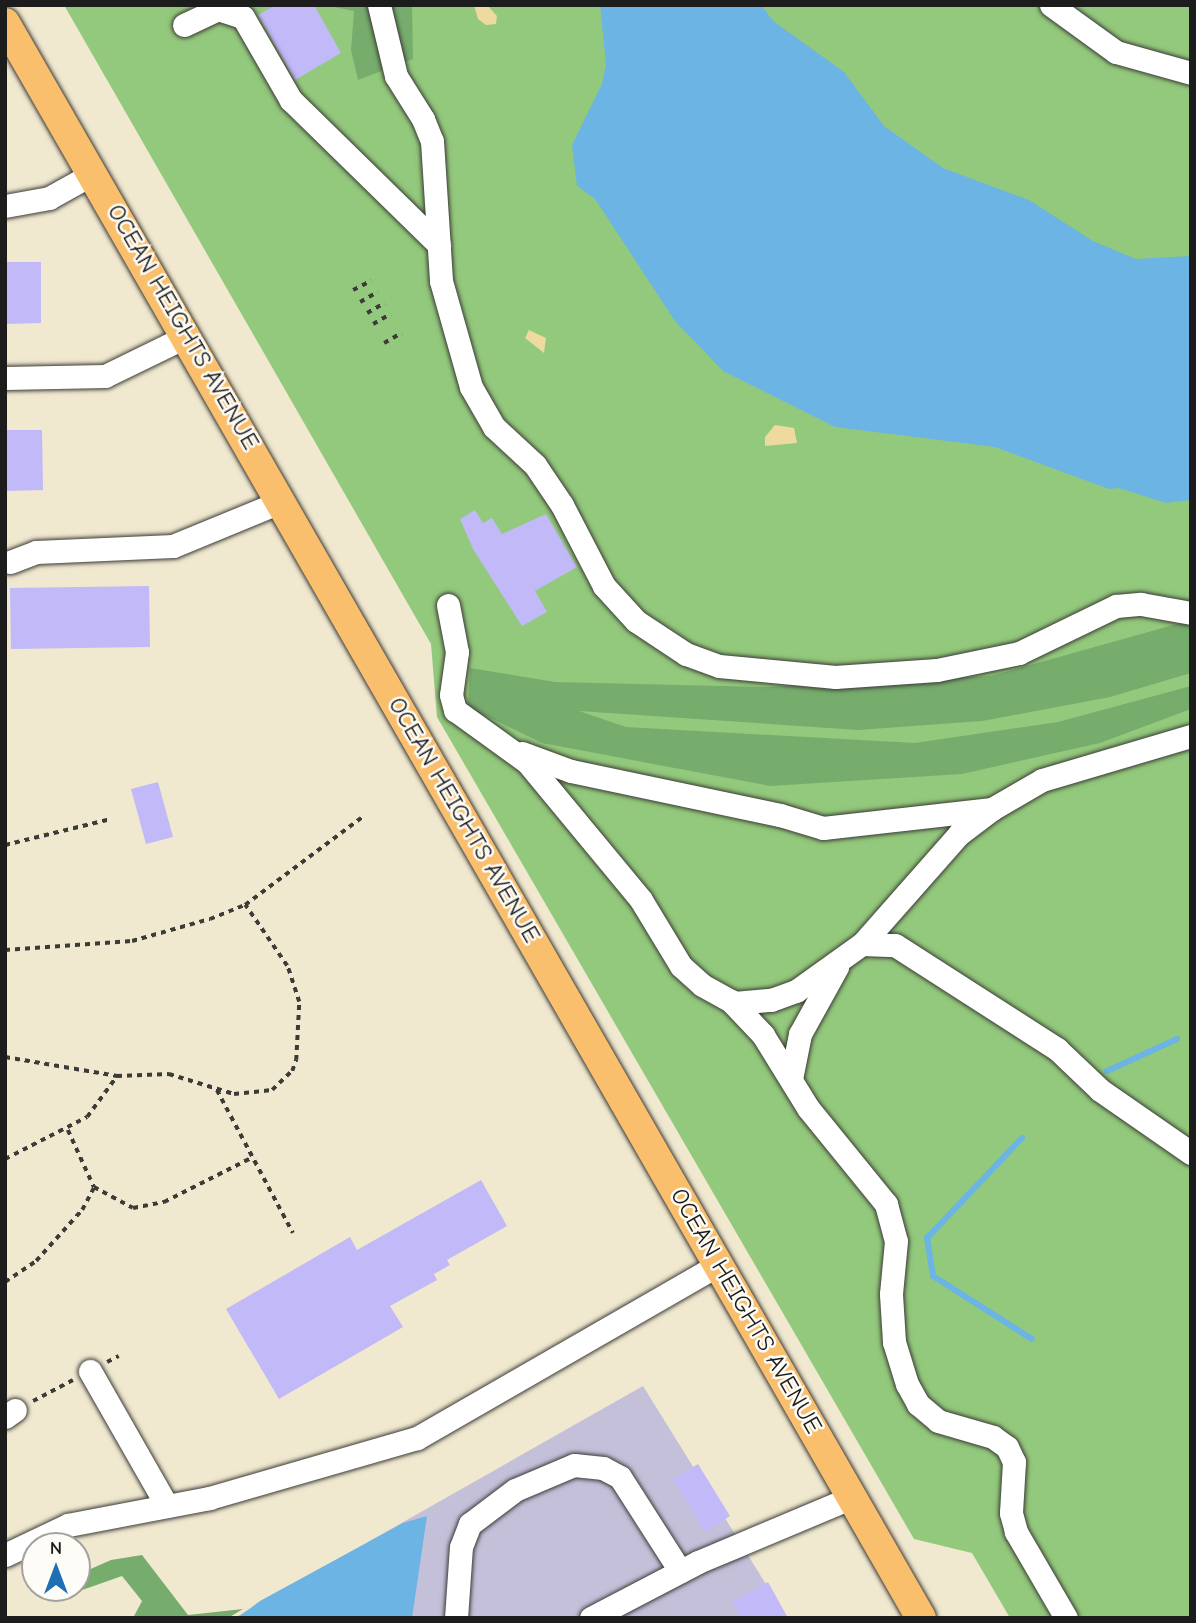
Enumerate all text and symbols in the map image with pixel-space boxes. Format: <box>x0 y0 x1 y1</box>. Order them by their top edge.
street label: OCEAN HEIGHTS AVENUE <box>101 199 265 455</box>
street label: OCEAN HEIGHTS AVENUE <box>382 692 546 948</box>
street label: OCEAN HEIGHTS AVENUE <box>664 1183 828 1439</box>
north arrow <box>21 1532 91 1602</box>
text: N <box>50 1537 62 1559</box>

